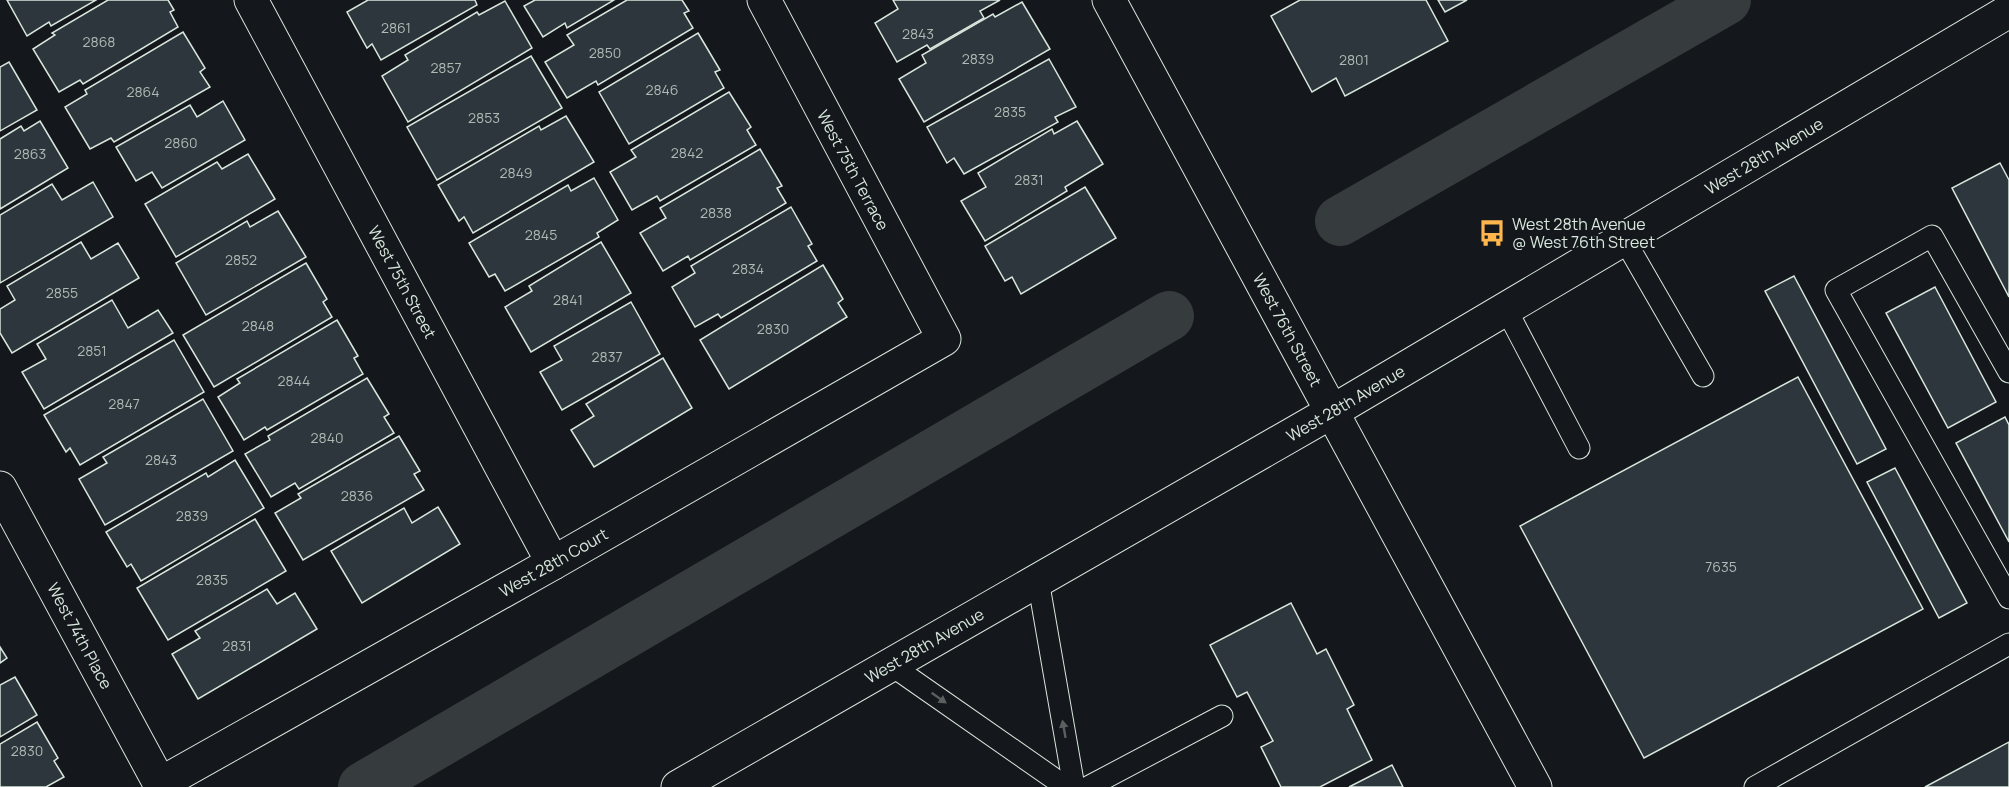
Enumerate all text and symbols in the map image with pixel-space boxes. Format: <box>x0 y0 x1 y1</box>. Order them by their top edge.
house number: 2861 <box>381 18 411 37</box>
house number: 2843 <box>902 24 934 43</box>
house number: 2868 <box>83 32 115 51</box>
house number: 2850 <box>589 43 621 62</box>
house number: 2839 <box>962 49 994 68</box>
house number: 2801 <box>1339 50 1369 69</box>
house number: 2857 <box>430 58 462 77</box>
house number: 2846 <box>645 80 679 99</box>
house number: 2864 <box>126 82 160 101</box>
house number: 2835 <box>994 102 1026 121</box>
street label: West 75th Terrace <box>812 106 894 234</box>
house number: 2853 <box>468 108 500 127</box>
street label: West 28th Avenue <box>1701 112 1827 200</box>
house number: 2860 <box>164 133 198 152</box>
house number: 2842 <box>671 143 703 162</box>
house number: 2863 <box>14 144 46 163</box>
house number: 2849 <box>500 163 532 182</box>
house number: 2831 <box>1014 170 1044 189</box>
house number: 2838 <box>700 203 732 222</box>
place label: West 28th Avenue @ West 76th Street <box>1512 213 1655 253</box>
bus stop icon: West 28th Avenue @ West 76th Street <box>1477 218 1507 248</box>
street label: West 75th Street <box>363 222 441 342</box>
house number: 2845 <box>525 225 557 244</box>
house number: 2852 <box>225 250 257 269</box>
house number: 2834 <box>732 259 764 278</box>
street label: West 76th Street <box>1248 269 1327 390</box>
house number: 2855 <box>46 283 78 302</box>
house number: 2841 <box>553 290 583 309</box>
house number: 2848 <box>242 316 274 335</box>
house number: 2830 <box>757 319 789 338</box>
house number: 2851 <box>77 341 107 360</box>
house number: 2837 <box>592 347 622 366</box>
street label: West 28th Avenue <box>1282 360 1409 447</box>
house number: 2844 <box>278 371 310 390</box>
house number: 2847 <box>108 394 140 413</box>
house number: 2840 <box>311 428 343 447</box>
house number: 2843 <box>145 450 177 469</box>
house number: 2836 <box>341 486 373 505</box>
house number: 2839 <box>176 506 208 525</box>
street label: West 28th Court <box>495 523 612 602</box>
house number: 7635 <box>1705 557 1737 576</box>
house number: 2835 <box>196 570 228 589</box>
street label: West 74th Place <box>42 579 118 693</box>
street label: West 28th Avenue <box>861 603 988 688</box>
house number: 2831 <box>222 636 252 655</box>
one-way arrow <box>930 692 946 704</box>
one-way arrow <box>1060 720 1069 739</box>
house number: 2830 <box>11 741 43 760</box>

